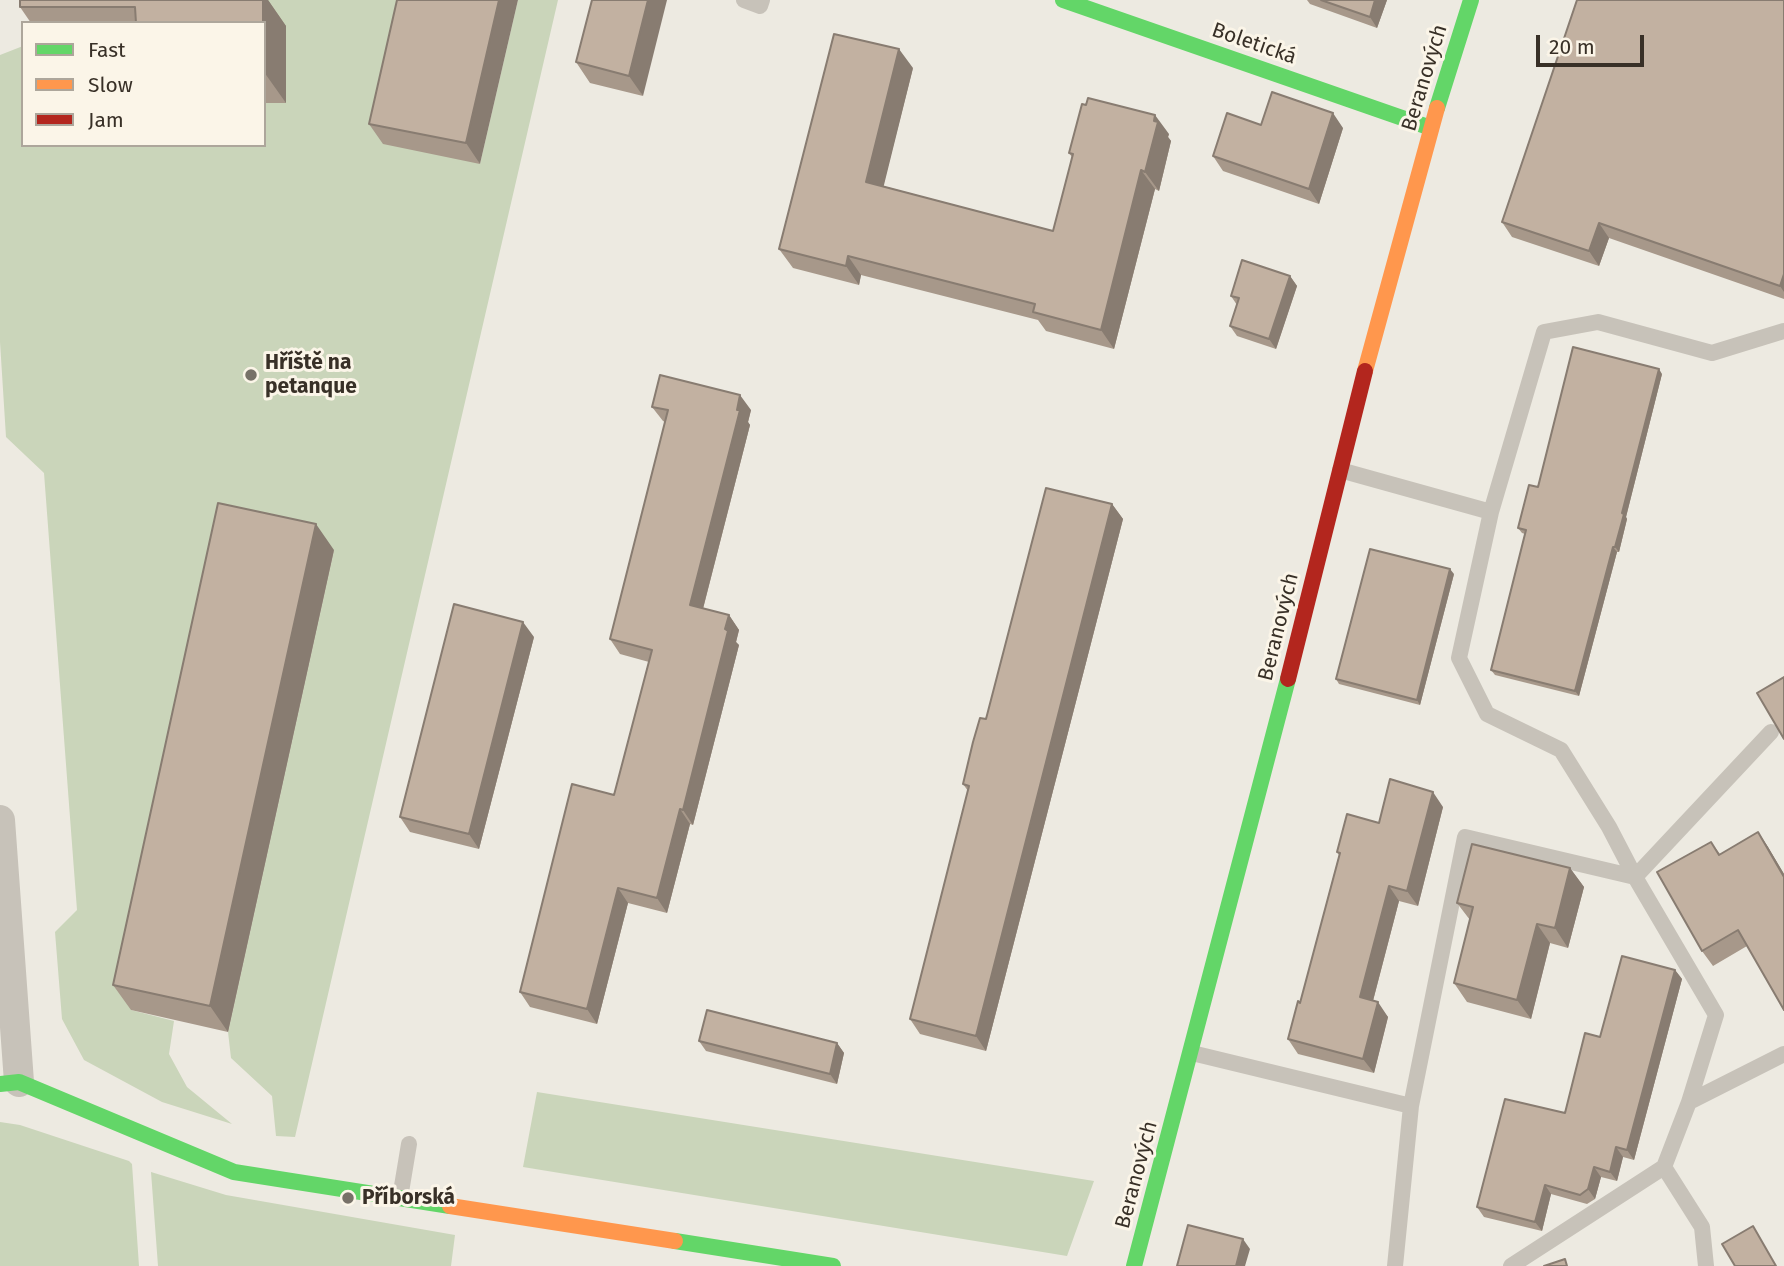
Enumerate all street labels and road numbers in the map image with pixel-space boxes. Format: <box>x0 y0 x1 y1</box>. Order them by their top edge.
street label: Boletická <box>1208 18 1300 70</box>
street label: Beranových <box>1397 22 1453 134</box>
street label: Beranových <box>1253 570 1305 684</box>
street label: Beranových <box>1111 1118 1163 1232</box>

